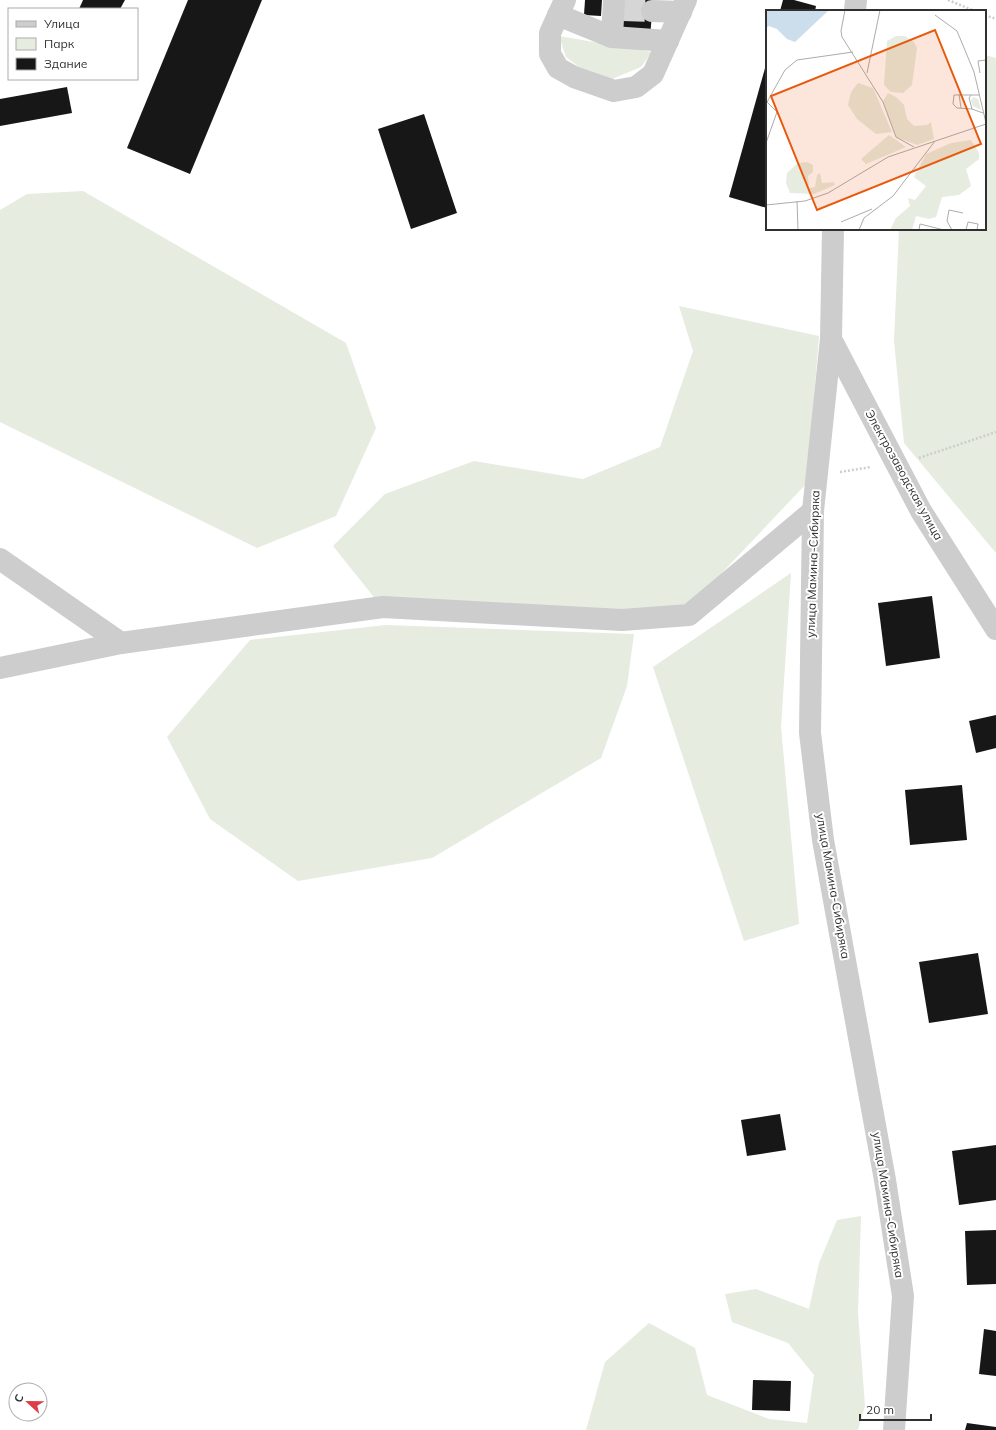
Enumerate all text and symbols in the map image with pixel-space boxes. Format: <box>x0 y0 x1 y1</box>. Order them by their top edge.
legend <box>8 8 138 80</box>
inset map <box>766 10 986 230</box>
text: Улица <box>43 16 80 31</box>
text: Парк <box>44 36 75 51</box>
text: Здание <box>44 56 88 71</box>
street label: Электрозаводская улица <box>862 407 947 543</box>
street label: улица Мамина-Сибиряка <box>802 490 823 638</box>
street label: улица Мамина-Сибиряка <box>813 812 854 960</box>
street label: улица Мамина-Сибиряка <box>870 1131 907 1279</box>
north arrow <box>8 1382 48 1422</box>
text: С <box>11 1392 27 1404</box>
scale bar <box>860 1396 931 1422</box>
text: 20 m <box>866 1402 894 1417</box>

